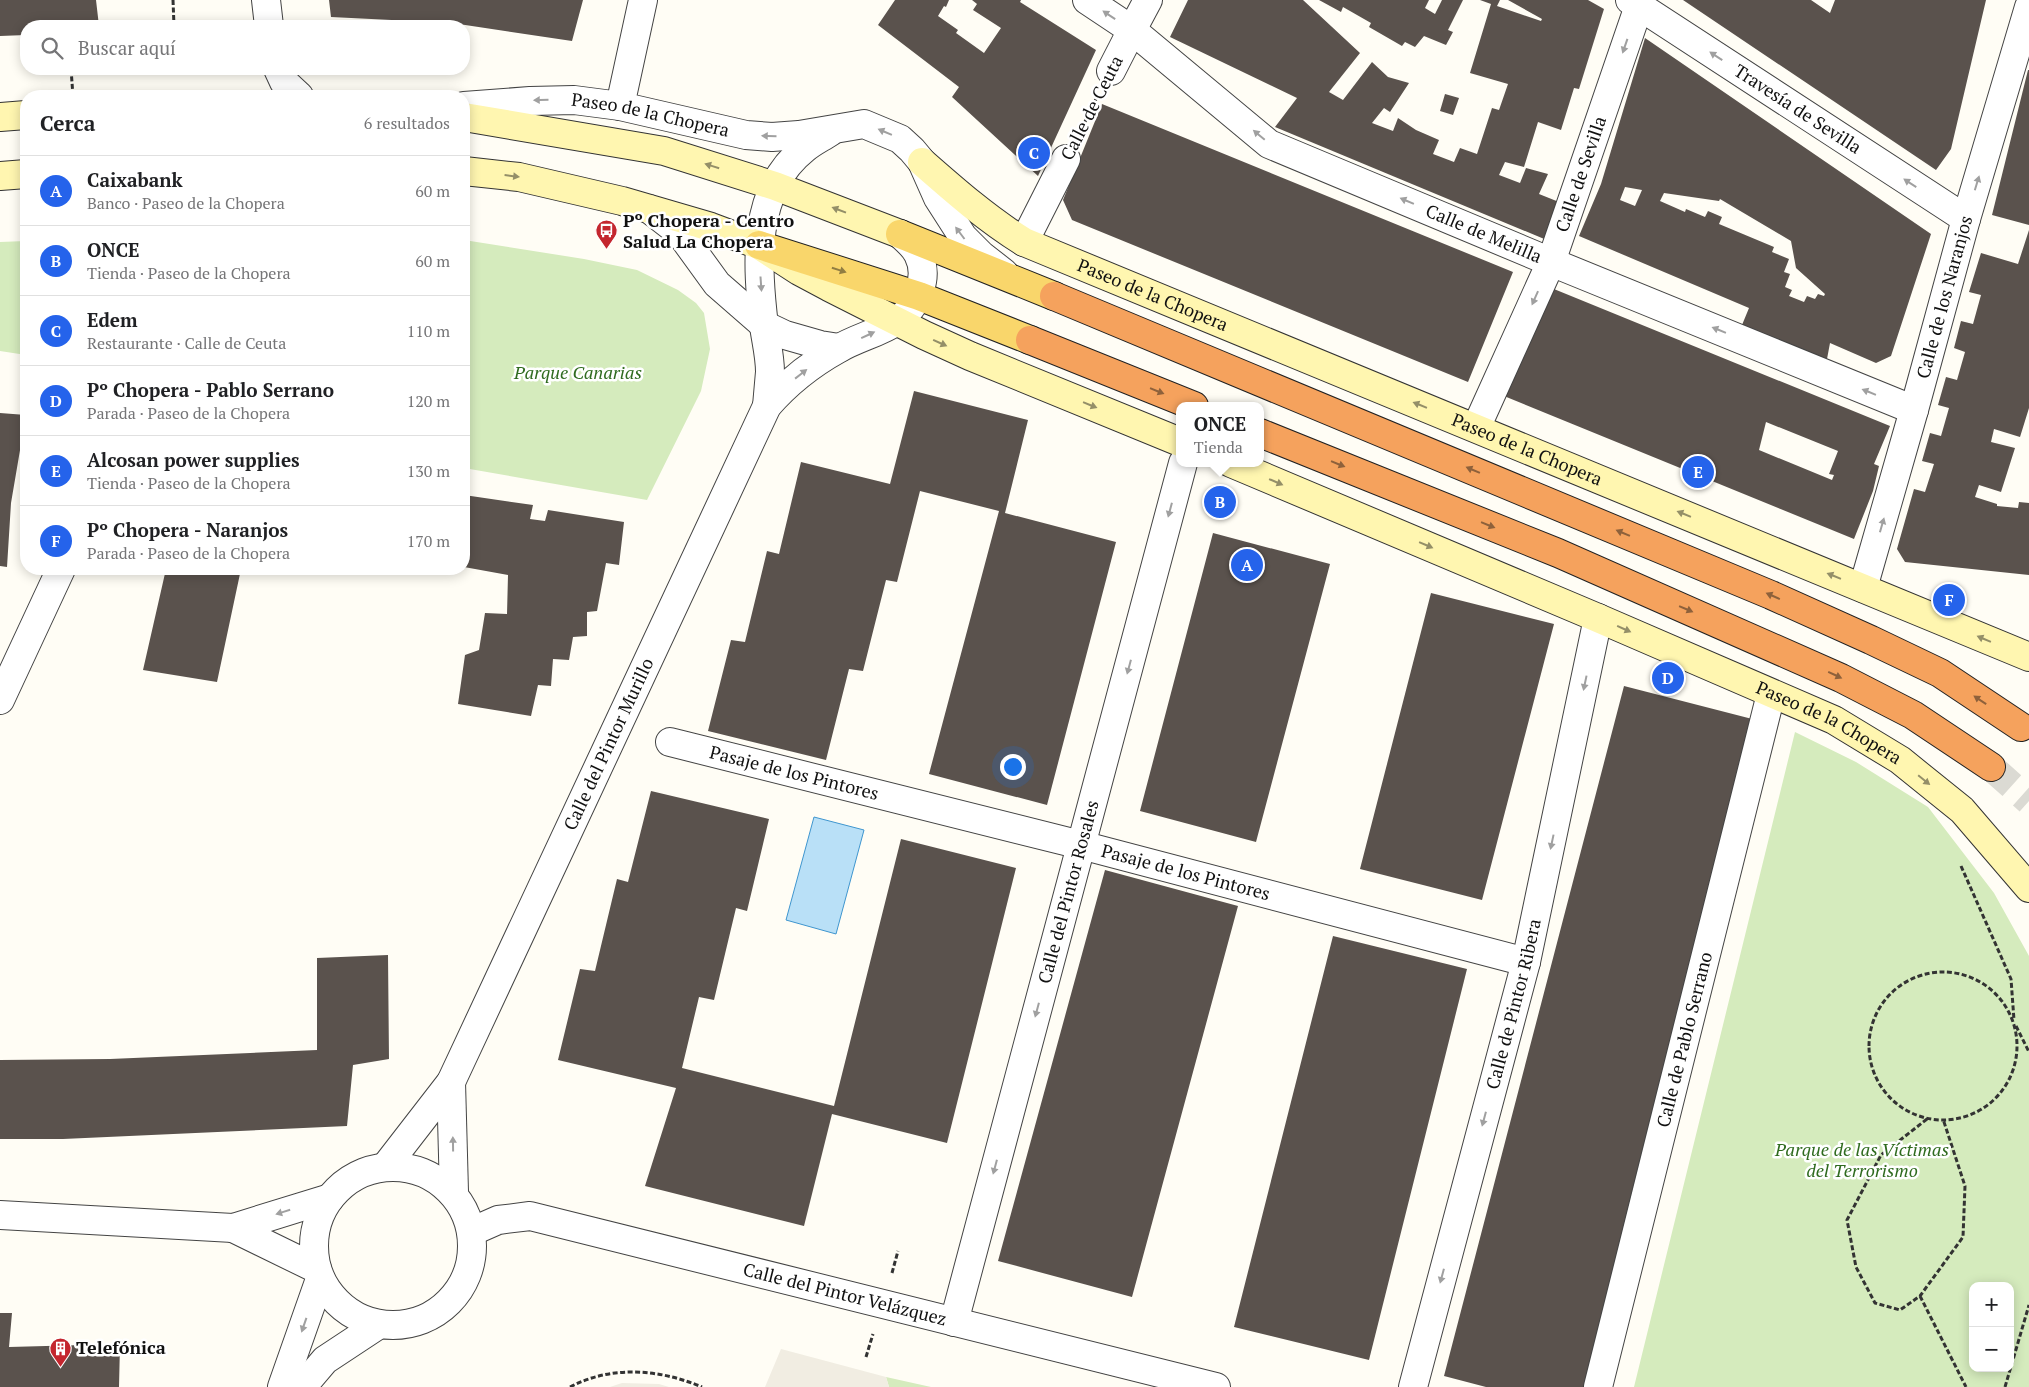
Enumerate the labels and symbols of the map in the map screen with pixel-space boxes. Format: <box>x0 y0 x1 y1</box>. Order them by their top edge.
one-way arrow <box>1103 10 1116 20</box>
one-way arrow <box>1621 39 1629 54</box>
street label: Calle de Ceuta <box>1054 51 1128 164</box>
one-way arrow <box>1709 51 1722 60</box>
street label: Travesía de Sevilla <box>1730 58 1866 159</box>
street label: Paseo de la Chopera <box>570 87 732 142</box>
one-way arrow <box>532 97 548 105</box>
street label: Calle de Sevilla <box>1549 113 1611 235</box>
one-way arrow <box>877 128 892 136</box>
one-way arrow <box>1253 130 1266 141</box>
one-way arrow <box>761 132 777 140</box>
pin: C <box>1018 134 1050 172</box>
one-way arrow <box>704 162 719 170</box>
one-way arrow <box>504 173 520 181</box>
one-way arrow <box>1973 175 1981 190</box>
one-way arrow <box>1904 178 1917 187</box>
one-way arrow <box>1400 197 1414 205</box>
street label: Calle de Melilla <box>1422 198 1546 268</box>
one-way arrow <box>831 206 846 213</box>
place label: Pº Chopera - Centro Salud La Chopera <box>623 208 794 253</box>
street label: Calle de los Naranjos <box>1910 213 1977 381</box>
bus stop icon: Pº Chopera - Centro Salud La Chopera <box>595 219 619 250</box>
one-way arrow <box>955 227 966 240</box>
street label: Paseo de la Chopera <box>1074 252 1232 336</box>
one-way arrow <box>831 267 846 275</box>
one-way arrow <box>758 277 766 293</box>
one-way arrow <box>1530 291 1538 305</box>
one-way arrow <box>1711 326 1726 334</box>
one-way arrow <box>861 331 875 339</box>
one-way arrow <box>933 339 947 347</box>
park label: Parque Canarias <box>513 360 642 384</box>
one-way arrow <box>794 369 807 380</box>
one-way arrow <box>1862 387 1876 395</box>
one-way arrow <box>1149 388 1164 395</box>
one-way arrow <box>1083 401 1098 409</box>
one-way arrow <box>1413 401 1428 408</box>
street label: Paseo de la Chopera <box>1449 407 1606 491</box>
pin: E <box>1682 453 1714 491</box>
one-way arrow <box>1331 460 1346 468</box>
one-way arrow <box>1466 466 1480 474</box>
one-way arrow <box>1269 479 1283 487</box>
pin: B <box>1204 483 1236 521</box>
one-way arrow <box>1166 503 1174 518</box>
one-way arrow <box>1676 510 1691 518</box>
one-way arrow <box>1878 517 1886 532</box>
one-way arrow <box>1481 521 1496 529</box>
one-way arrow <box>1615 529 1630 537</box>
one-way arrow <box>1419 542 1433 550</box>
pin: A <box>1231 546 1263 584</box>
one-way arrow <box>1827 572 1841 580</box>
pin: F <box>1933 581 1965 619</box>
one-way arrow <box>1766 592 1780 600</box>
one-way arrow <box>1679 605 1693 613</box>
one-way arrow <box>1617 626 1631 634</box>
one-way arrow <box>1977 634 1991 642</box>
street label: Calle del Pintor Murillo <box>557 654 659 834</box>
pin: D <box>1652 659 1684 697</box>
one-way arrow <box>1124 660 1132 675</box>
one-way arrow <box>1828 671 1842 679</box>
one-way arrow <box>1581 675 1589 690</box>
street label: Paseo de la Chopera <box>1753 675 1906 769</box>
one-way arrow <box>1973 695 1987 705</box>
street label: Pasaje de los Pintores <box>707 739 882 805</box>
your location <box>1000 754 1026 780</box>
one-way arrow <box>1917 774 1930 785</box>
street label: Calle del Pintor Rosales <box>1032 797 1104 986</box>
one-way arrow <box>1547 834 1555 850</box>
street label: Pasaje de los Pintores <box>1099 838 1273 905</box>
street label: Calle de Pintor Ribera <box>1480 917 1546 1092</box>
street label: Calle de Pablo Serrano <box>1650 949 1717 1130</box>
one-way arrow <box>1033 1003 1041 1018</box>
one-way arrow <box>1480 1111 1488 1126</box>
one-way arrow <box>449 1135 457 1151</box>
park label: Parque de las Víctimas del Terrorismo <box>1774 1137 1949 1182</box>
one-way arrow <box>991 1160 999 1175</box>
one-way arrow <box>276 1209 291 1217</box>
street label: Calle del Pintor Velázquez <box>741 1257 949 1330</box>
one-way arrow <box>1438 1268 1446 1283</box>
one-way arrow <box>300 1317 307 1332</box>
place label: Telefónica <box>76 1335 166 1359</box>
building icon: Telefónica <box>48 1336 72 1367</box>

